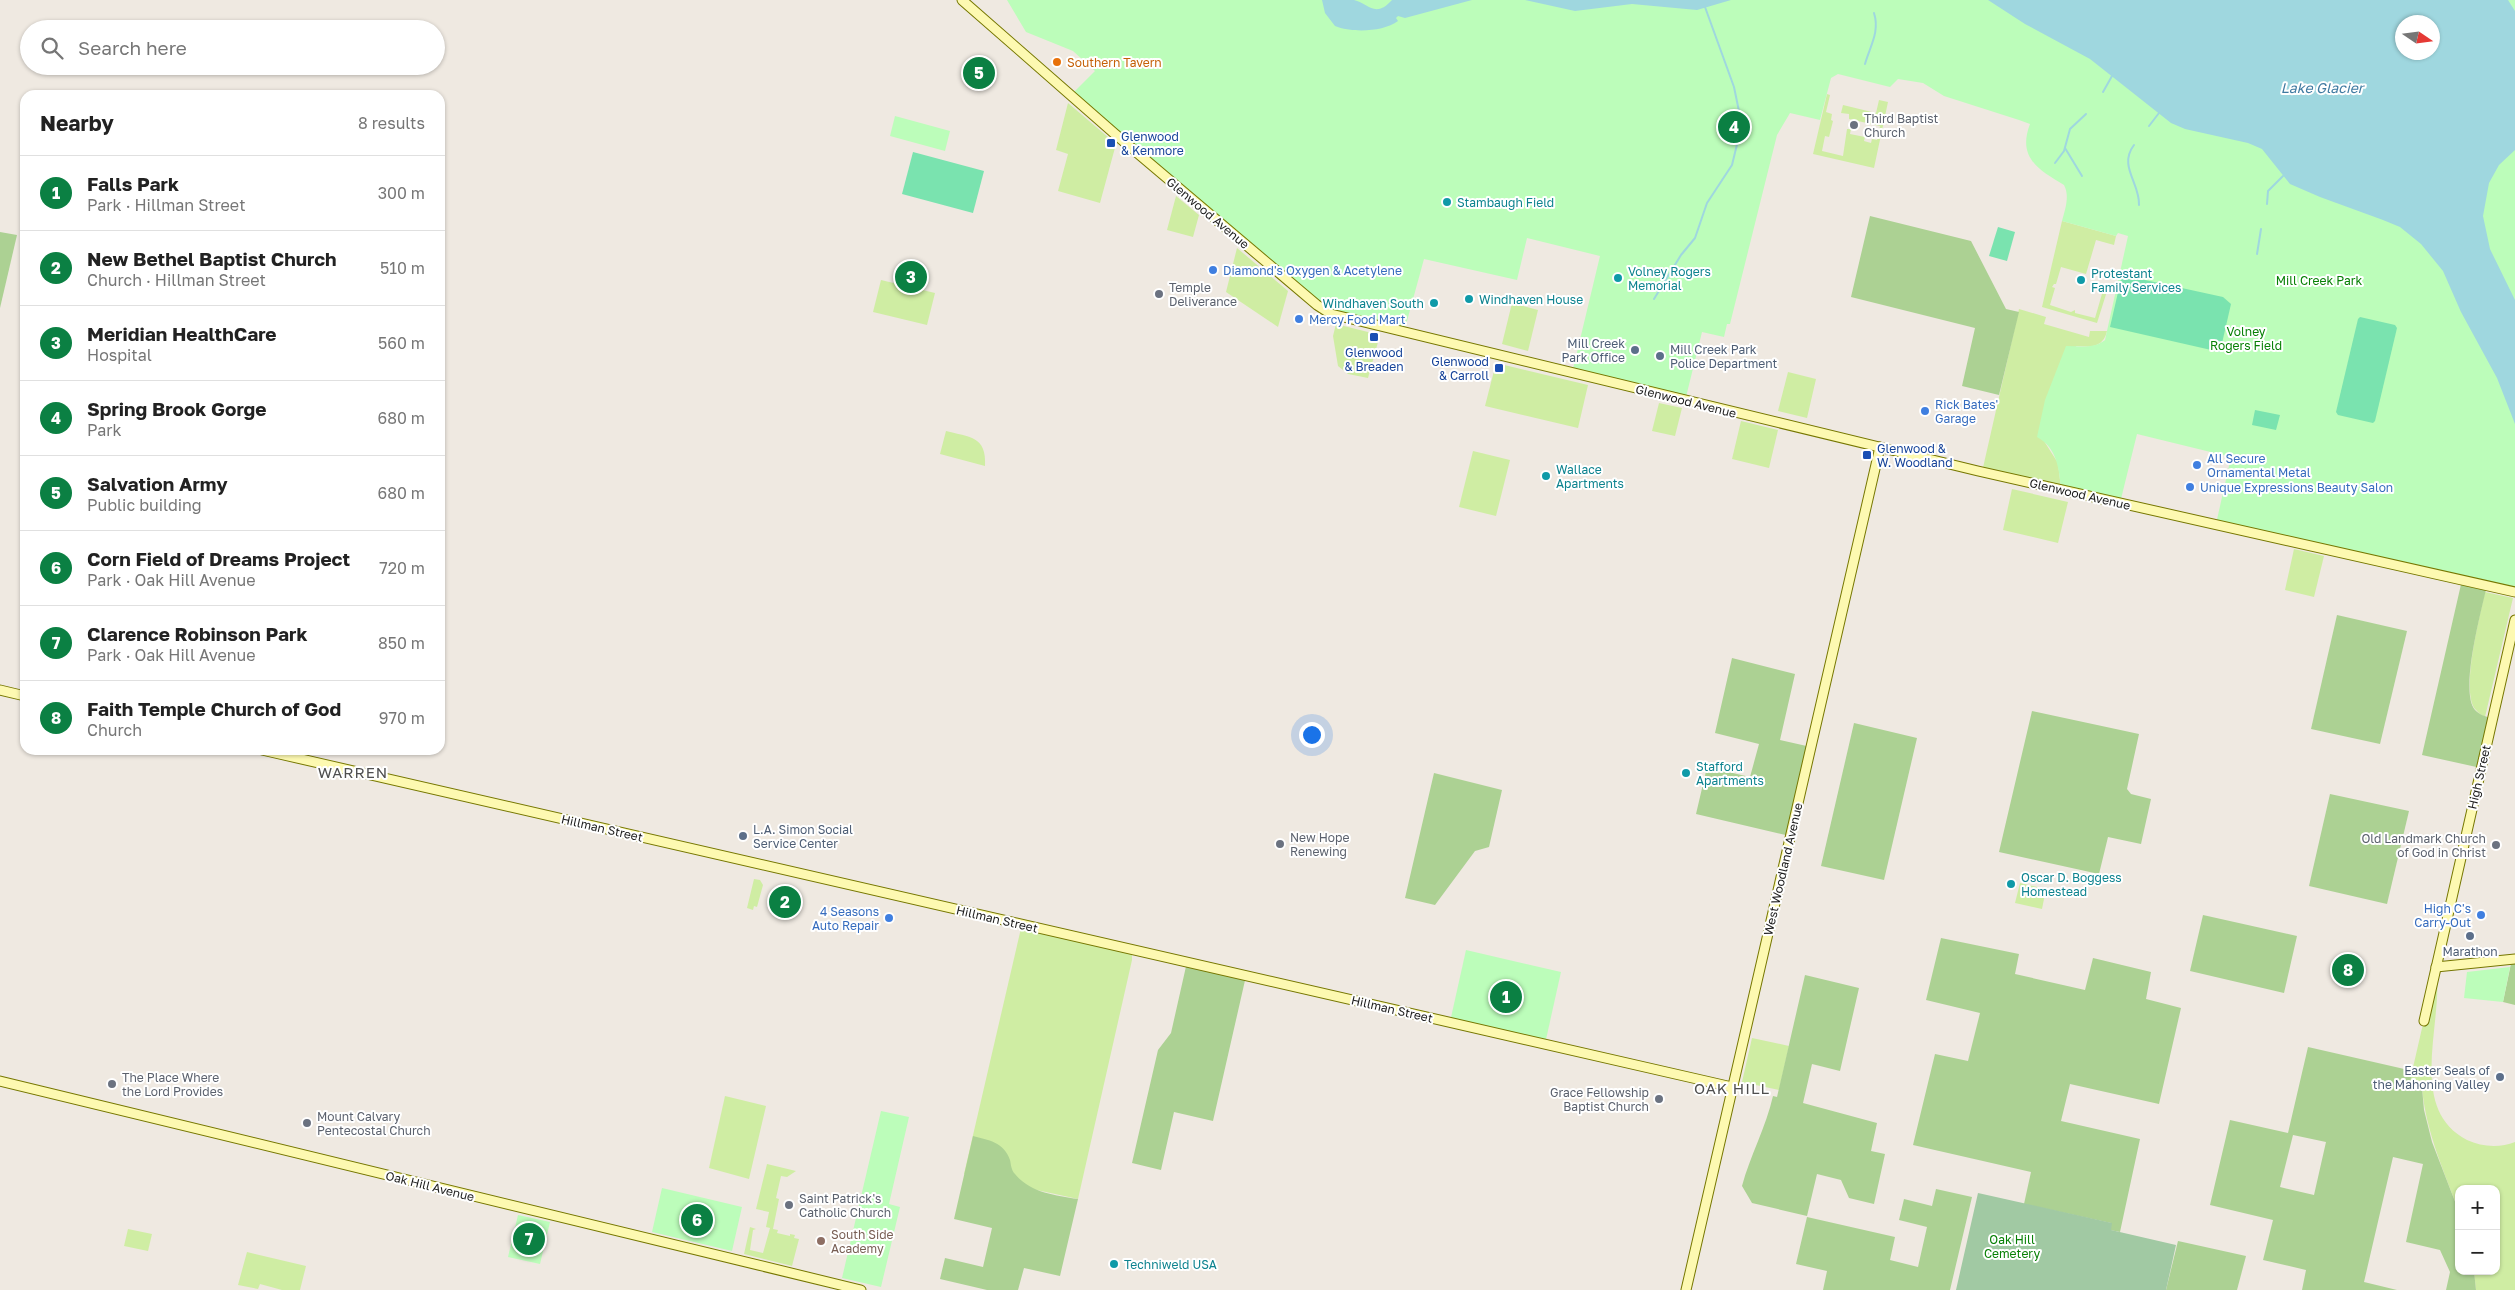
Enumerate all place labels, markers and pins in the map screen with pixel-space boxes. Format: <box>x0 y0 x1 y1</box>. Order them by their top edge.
pin: 5 <box>963 54 995 92</box>
place label: Southern Tavern <box>1067 55 1162 70</box>
marker: Southern Tavern <box>1051 56 1063 68</box>
pin: 4 <box>1718 108 1750 146</box>
place label: Third Baptist Church <box>1864 111 1939 140</box>
marker: Third Baptist Church <box>1848 119 1860 131</box>
place label: Glenwood & Kenmore <box>1121 129 1184 158</box>
marker: Glenwood & Kenmore <box>1105 137 1117 149</box>
place label: Stambaugh Field <box>1457 195 1554 210</box>
marker: Stambaugh Field <box>1441 196 1453 208</box>
pin: 3 <box>895 258 927 296</box>
place label: Diamond's Oxygen & Acetylene <box>1223 263 1402 278</box>
marker: Diamond's Oxygen & Acetylene <box>1207 264 1219 276</box>
place label: Volney Rogers Memorial <box>1628 264 1711 293</box>
place label: Protestant Family Services <box>2091 266 2181 295</box>
marker: Volney Rogers Memorial <box>1612 272 1624 284</box>
marker: Protestant Family Services <box>2075 274 2087 286</box>
place label: Temple Deliverance <box>1169 280 1237 309</box>
marker: Temple Deliverance <box>1153 288 1165 300</box>
place label: Windhaven House <box>1479 292 1583 307</box>
marker: Windhaven House <box>1463 293 1475 305</box>
place label: Windhaven South <box>1322 296 1424 311</box>
marker: Windhaven South <box>1428 297 1440 309</box>
place label: Mercy Food Mart <box>1309 312 1406 327</box>
marker: Mercy Food Mart <box>1293 313 1305 325</box>
marker: Glenwood & Breaden <box>1368 331 1380 343</box>
place label: Mill Creek Park Office <box>1562 336 1625 365</box>
place label: Mill Creek Park Police Department <box>1670 342 1778 371</box>
marker: Mill Creek Park Office <box>1629 344 1641 356</box>
place label: Glenwood & Breaden <box>1344 345 1404 374</box>
marker: Mill Creek Park Police Department <box>1654 350 1666 362</box>
place label: Glenwood & Carroll <box>1431 354 1489 383</box>
marker: Glenwood & Carroll <box>1493 362 1505 374</box>
place label: Rick Bates' Garage <box>1935 397 1998 426</box>
marker: Rick Bates' Garage <box>1919 405 1931 417</box>
place label: Glenwood & W. Woodland <box>1877 441 1953 470</box>
marker: Glenwood & W. Woodland <box>1861 449 1873 461</box>
place label: All Secure Ornamental Metal <box>2207 451 2311 480</box>
marker: All Secure Ornamental Metal <box>2191 459 2203 471</box>
place label: Wallace Apartments <box>1556 462 1624 491</box>
marker: Wallace Apartments <box>1540 470 1552 482</box>
place label: Unique Expressions Beauty Salon <box>2200 480 2393 495</box>
marker: Unique Expressions Beauty Salon <box>2184 481 2196 493</box>
place label: Stafford Apartments <box>1696 759 1764 788</box>
marker: Stafford Apartments <box>1680 767 1692 779</box>
place label: L.A. Simon Social Service Center <box>753 822 853 851</box>
marker: L.A. Simon Social Service Center <box>737 830 749 842</box>
place label: New Hope Renewing <box>1290 830 1349 859</box>
place label: Old Landmark Church of God in Christ <box>2361 831 2486 860</box>
marker: New Hope Renewing <box>1274 838 1286 850</box>
marker: Old Landmark Church of God in Christ <box>2490 839 2502 851</box>
place label: Oscar D. Boggess Homestead <box>2021 870 2122 899</box>
marker: Oscar D. Boggess Homestead <box>2005 878 2017 890</box>
pin: 2 <box>769 883 801 921</box>
place label: High C's Carry-Out <box>2414 901 2471 930</box>
place label: 4 Seasons Auto Repair <box>812 904 879 933</box>
marker: High C's Carry-Out <box>2475 909 2487 921</box>
marker: 4 Seasons Auto Repair <box>883 912 895 924</box>
marker: Marathon <box>2464 930 2476 942</box>
place label: Marathon <box>2442 944 2498 959</box>
pin: 8 <box>2332 951 2364 989</box>
pin: 1 <box>1490 978 1522 1016</box>
place label: Easter Seals of the Mahoning Valley <box>2373 1063 2491 1092</box>
place label: The Place Where the Lord Provides <box>122 1070 223 1099</box>
marker: Easter Seals of the Mahoning Valley <box>2494 1071 2506 1083</box>
marker: The Place Where the Lord Provides <box>106 1078 118 1090</box>
place label: Grace Fellowship Baptist Church <box>1550 1085 1649 1114</box>
marker: Grace Fellowship Baptist Church <box>1653 1093 1665 1105</box>
place label: Mount Calvary Pentecostal Church <box>317 1109 431 1138</box>
marker: Mount Calvary Pentecostal Church <box>301 1117 313 1129</box>
place label: Saint Patrick's Catholic Church <box>799 1191 891 1220</box>
marker: Saint Patrick's Catholic Church <box>783 1199 795 1211</box>
pin: 6 <box>681 1201 713 1239</box>
pin: 7 <box>513 1220 545 1258</box>
place label: South Side Academy <box>831 1227 894 1256</box>
marker: South Side Academy <box>815 1235 827 1247</box>
place label: Techniweld USA <box>1124 1257 1217 1272</box>
marker: Techniweld USA <box>1108 1258 1120 1270</box>

